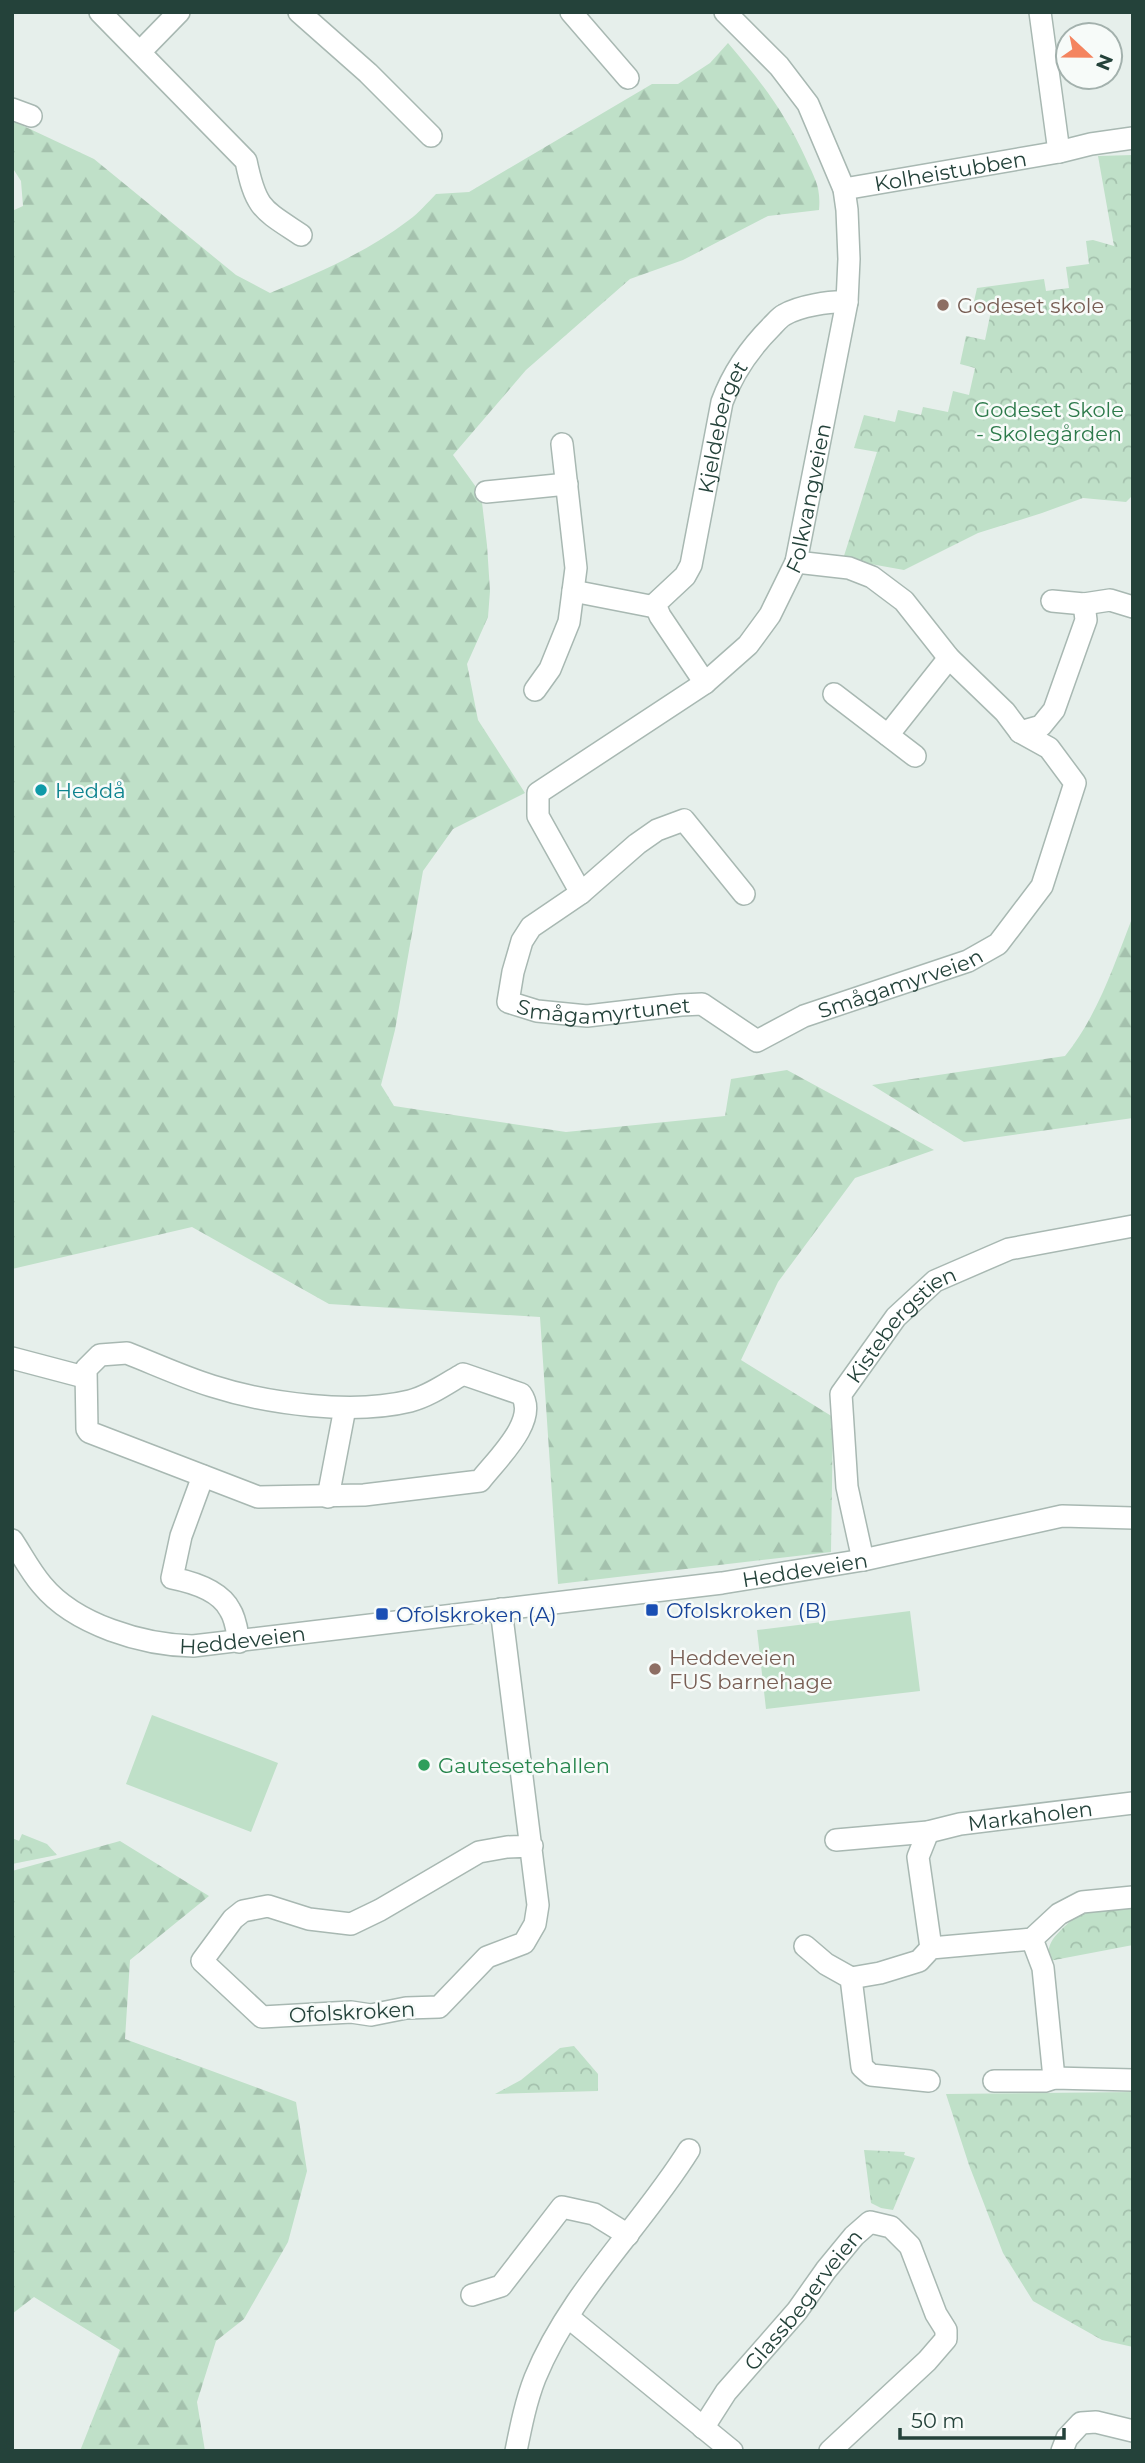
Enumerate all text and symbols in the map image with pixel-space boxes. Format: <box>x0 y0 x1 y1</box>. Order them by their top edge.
north arrow <box>1054 21 1124 91</box>
text: N <box>1091 51 1118 74</box>
street label: Kolheistubben <box>872 145 1028 196</box>
place label: Godeset skole <box>957 293 1104 318</box>
marker: Godeset skole <box>935 297 951 313</box>
street label: Kjeldeberget <box>692 356 752 495</box>
park label: Godeset Skole - Skolegården <box>974 397 1124 446</box>
street label: Folkvangveien <box>780 421 835 577</box>
place label: Heddå <box>55 778 126 803</box>
marker: Heddå <box>33 782 49 798</box>
street label: Smågamyrveien <box>814 943 987 1023</box>
street label: Smågamyrtunet <box>514 992 691 1029</box>
street label: Kistebergstien <box>841 1261 960 1388</box>
street label: Heddeveien <box>740 1547 870 1592</box>
place label: Ofolskroken (B) <box>666 1598 827 1623</box>
place label: Ofolskroken (A) <box>396 1602 557 1627</box>
marker: Ofolskroken (B) <box>644 1602 660 1618</box>
marker: Ofolskroken (A) <box>374 1606 390 1622</box>
street label: Heddeveien <box>179 1620 307 1659</box>
place label: Heddeveien FUS barnehage <box>669 1645 833 1694</box>
marker: Heddeveien FUS barnehage <box>647 1661 663 1677</box>
place label: Gautesetehallen <box>438 1753 610 1778</box>
marker: Gautesetehallen <box>416 1757 432 1773</box>
street label: Markaholen <box>966 1796 1094 1835</box>
street label: Ofolskroken <box>288 1996 416 2028</box>
street label: Glassbegerveien <box>739 2224 867 2375</box>
scale bar <box>900 2396 1064 2440</box>
text: 50 m <box>911 2408 965 2433</box>

